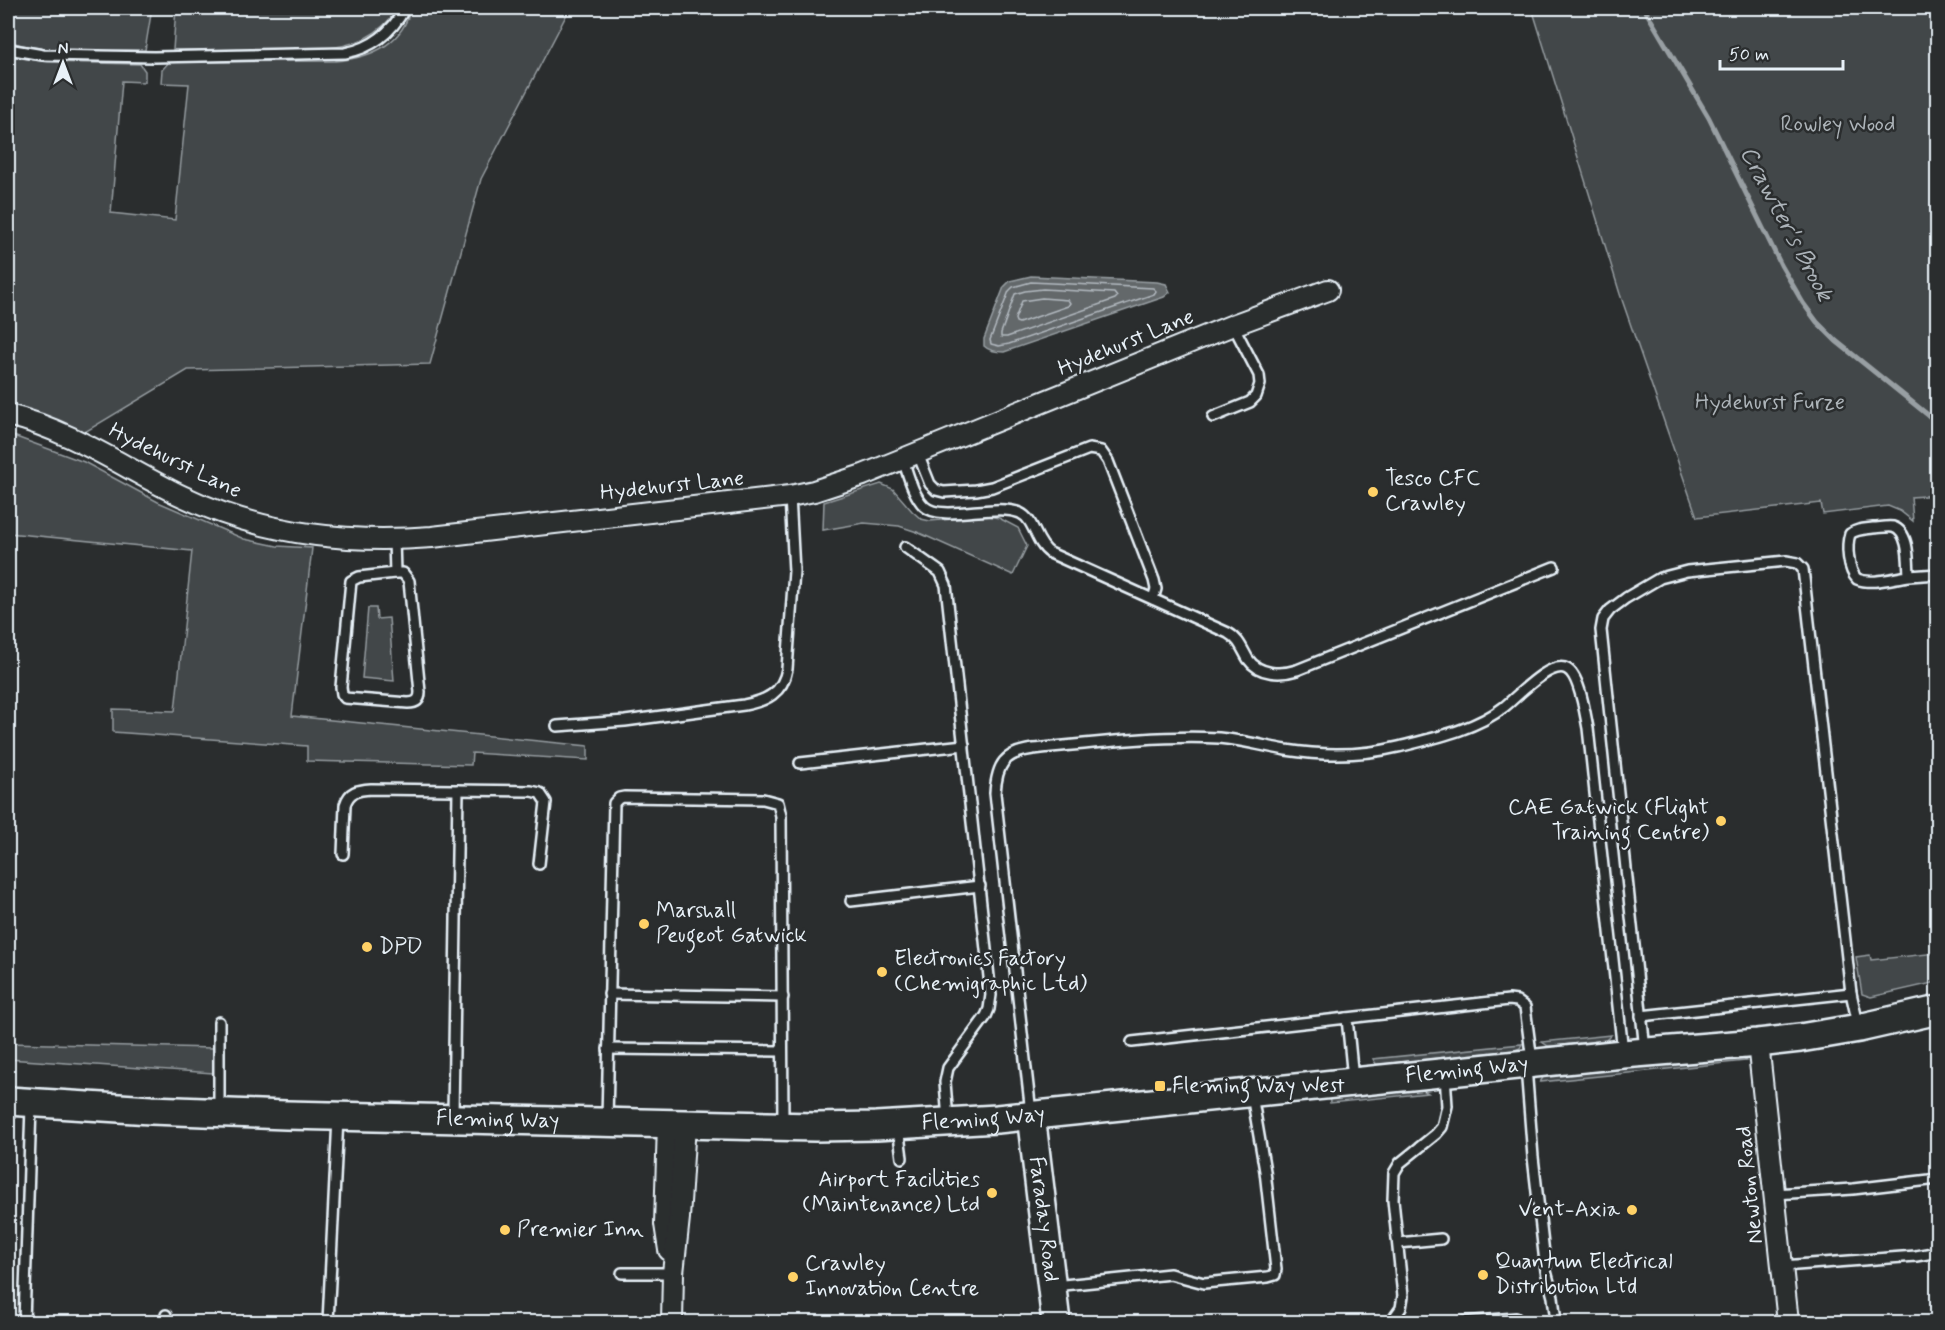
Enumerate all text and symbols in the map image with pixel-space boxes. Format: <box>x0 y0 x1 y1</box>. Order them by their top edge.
north arrow <box>33 33 93 93</box>
scale bar <box>1720 33 1843 71</box>
text: N <box>58 39 68 60</box>
text: 50 m <box>1729 43 1769 67</box>
park label: Rowley Wood <box>1781 111 1895 139</box>
water label: Crawter's Brook <box>1732 141 1841 309</box>
street label: Hydehurst Lane <box>1054 303 1198 383</box>
park label: Hydehurst Furze <box>1695 389 1845 417</box>
street label: Hydehurst Lane <box>104 417 246 505</box>
street label: Hydehurst Lane <box>599 465 745 507</box>
place label: Tesco CFC Crawley <box>1385 465 1480 518</box>
marker: Tesco CFC Crawley <box>1366 485 1380 499</box>
place label: CAE Gatwick (Flight Training Centre) <box>1508 794 1709 850</box>
marker: CAE Gatwick (Flight Training Centre) <box>1714 814 1728 828</box>
place label: Marshall Peugeot Gatwick <box>656 897 807 953</box>
marker: Marshall Peugeot Gatwick <box>637 917 651 931</box>
place label: DPD <box>379 933 423 961</box>
marker: DPD <box>360 940 374 954</box>
place label: Electronics Factory (Chemigraphic Ltd) <box>894 945 1087 999</box>
marker: Electronics Factory (Chemigraphic Ltd) <box>875 965 889 979</box>
street label: Fleming Way <box>1404 1050 1530 1091</box>
place label: Fleming Way West <box>1172 1072 1345 1103</box>
marker: Fleming Way West <box>1153 1079 1167 1093</box>
street label: Fleming Way <box>921 1100 1046 1137</box>
street label: Fleming Way <box>436 1104 560 1137</box>
street label: Newton Road <box>1730 1125 1770 1245</box>
street label: Faraday Road <box>1022 1155 1065 1284</box>
place label: Airport Facilities (Maintenance) Ltd <box>802 1166 980 1219</box>
marker: Airport Facilities (Maintenance) Ltd <box>985 1186 999 1200</box>
place label: Vent-Axia <box>1519 1196 1621 1224</box>
marker: Vent-Axia <box>1625 1203 1639 1217</box>
place label: Premier Inn <box>517 1216 644 1244</box>
marker: Premier Inn <box>498 1223 512 1237</box>
place label: Quantum Electrical Distribution Ltd <box>1495 1248 1673 1301</box>
place label: Crawley Innovation Centre <box>805 1250 979 1303</box>
marker: Quantum Electrical Distribution Ltd <box>1476 1268 1490 1282</box>
marker: Crawley Innovation Centre <box>786 1270 800 1284</box>

